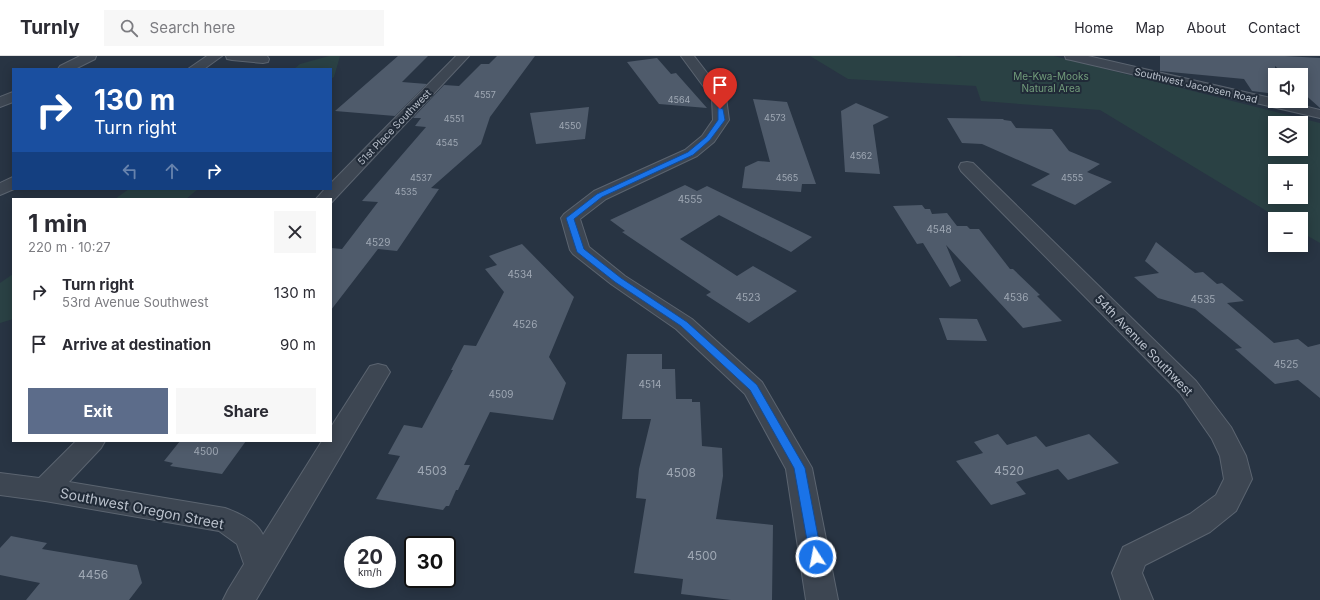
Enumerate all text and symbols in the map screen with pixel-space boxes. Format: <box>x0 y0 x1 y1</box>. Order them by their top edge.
search box <box>104 10 384 46</box>
text: Turnly <box>20 16 80 39</box>
icon: search <box>118 17 140 39</box>
text: Search here <box>150 18 235 37</box>
text: Home <box>1074 19 1113 36</box>
text: Map <box>1135 19 1165 36</box>
text: About <box>1187 19 1226 36</box>
text: Contact <box>1248 19 1300 36</box>
street label: Southwest Jacobsen Road <box>1133 65 1259 105</box>
pin <box>703 68 737 109</box>
map controls <box>1268 68 1308 252</box>
button: sound <box>1268 68 1308 108</box>
park label: Me-Kwa-Mooks Natural Area <box>1013 70 1089 94</box>
icon: arrive <box>709 74 731 96</box>
text: 130 m <box>94 83 175 117</box>
icon: right <box>28 84 80 136</box>
street label: 51st Place Southwest <box>355 86 434 167</box>
house number: 4557 <box>474 89 496 100</box>
house number: 4564 <box>668 94 691 105</box>
house number: 4573 <box>764 112 786 123</box>
house number: 4551 <box>444 113 464 124</box>
button: layers <box>1268 116 1308 156</box>
text: Turn right <box>94 117 177 138</box>
house number: 4550 <box>559 120 582 131</box>
house number: 4545 <box>436 137 458 148</box>
house number: 4562 <box>850 150 872 161</box>
icon: left <box>119 160 141 182</box>
icon: ahead <box>161 160 183 182</box>
icon: right <box>203 160 225 182</box>
button: + <box>1268 164 1308 204</box>
house number: 4537 <box>410 172 432 183</box>
house number: 4565 <box>776 172 798 183</box>
house number: 4555 <box>1061 172 1083 183</box>
house number: 4535 <box>395 186 417 197</box>
house number: 4555 <box>678 193 702 205</box>
text: 1 min <box>28 209 87 238</box>
button: close <box>274 211 316 253</box>
button: − <box>1268 212 1308 252</box>
house number: 4548 <box>926 223 952 235</box>
house number: 4529 <box>366 236 390 248</box>
text: 220 m · 10:27 <box>28 239 111 255</box>
house number: 4534 <box>507 268 533 280</box>
text: Turn right <box>62 275 134 294</box>
icon: right <box>28 281 50 303</box>
text: 130 m <box>274 283 316 302</box>
house number: 4523 <box>736 291 760 303</box>
house number: 4536 <box>1004 291 1028 303</box>
street label: 54th Avenue Southwest <box>1092 291 1196 399</box>
house number: 4535 <box>1191 293 1215 305</box>
text: 53rd Avenue Southwest <box>62 294 208 310</box>
house number: 4526 <box>513 318 537 330</box>
icon: arrive <box>28 333 50 355</box>
text: Arrive at destination <box>62 335 211 354</box>
text: 90 m <box>280 335 316 354</box>
house number: 4525 <box>1274 358 1298 370</box>
house number: 4514 <box>638 378 662 390</box>
button: Exit <box>28 388 168 434</box>
button: Share <box>176 388 316 434</box>
house number: 4509 <box>488 388 514 400</box>
house number: 4500 <box>193 445 219 457</box>
house number: 4503 <box>417 463 447 478</box>
house number: 4520 <box>994 463 1024 478</box>
house number: 4508 <box>666 465 696 480</box>
street label: Southwest Oregon Street <box>59 484 226 532</box>
speed limit sign: 30 <box>404 536 456 588</box>
position arrow <box>795 536 837 578</box>
text: 20 <box>357 545 383 569</box>
house number: 4500 <box>687 548 717 563</box>
text: km/h <box>358 566 382 578</box>
house number: 4456 <box>78 567 108 582</box>

